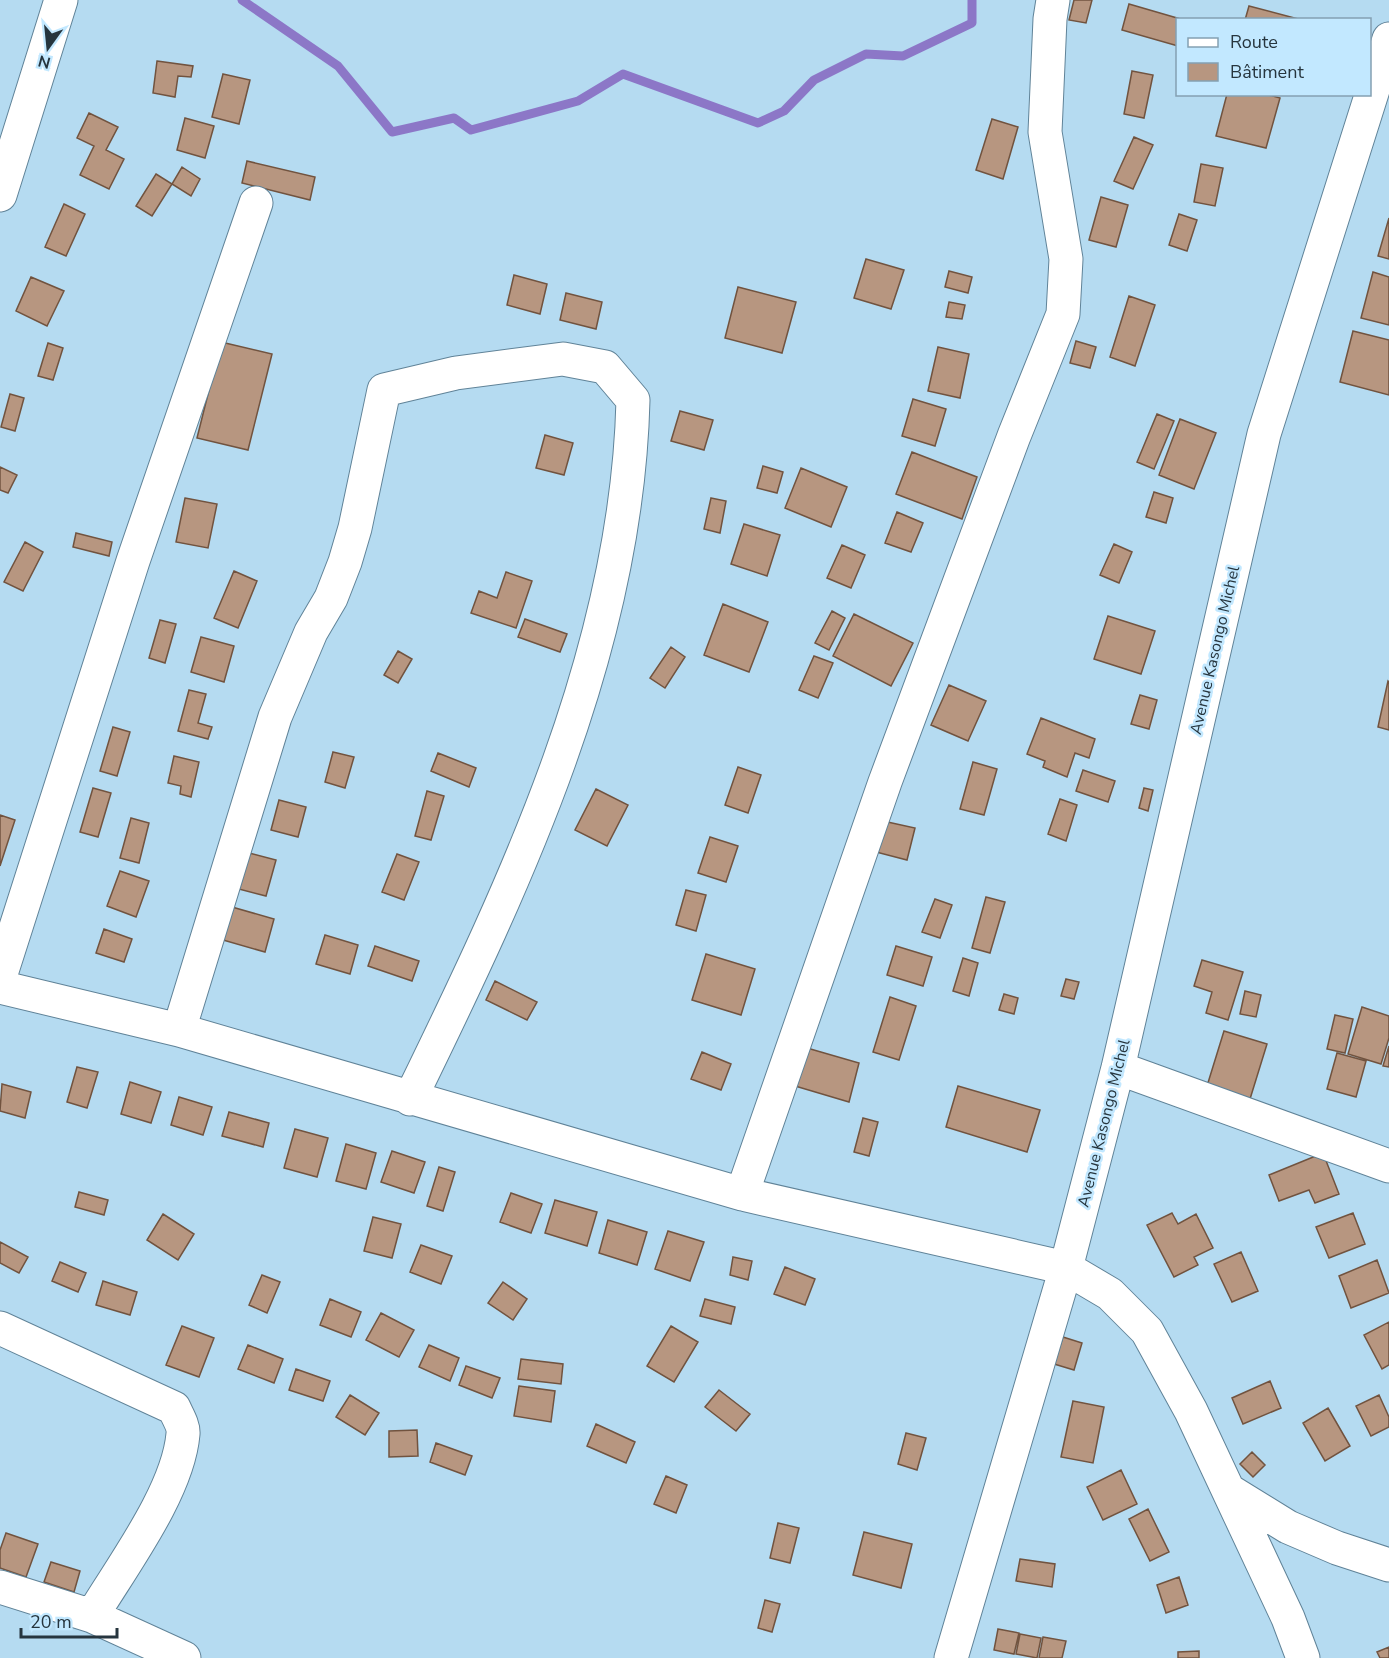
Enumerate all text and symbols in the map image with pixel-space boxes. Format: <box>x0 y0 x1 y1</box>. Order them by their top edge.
north arrow <box>18 18 78 78</box>
legend <box>1176 18 1371 96</box>
text: Route <box>1230 30 1278 54</box>
text: N <box>36 49 53 74</box>
text: Bâtiment <box>1230 60 1304 84</box>
street label: Avenue Kasongo Michel <box>1185 564 1245 737</box>
street label: Avenue Kasongo Michel <box>1072 1037 1136 1209</box>
scale bar <box>21 1601 117 1639</box>
text: 20 m <box>30 1610 72 1634</box>

